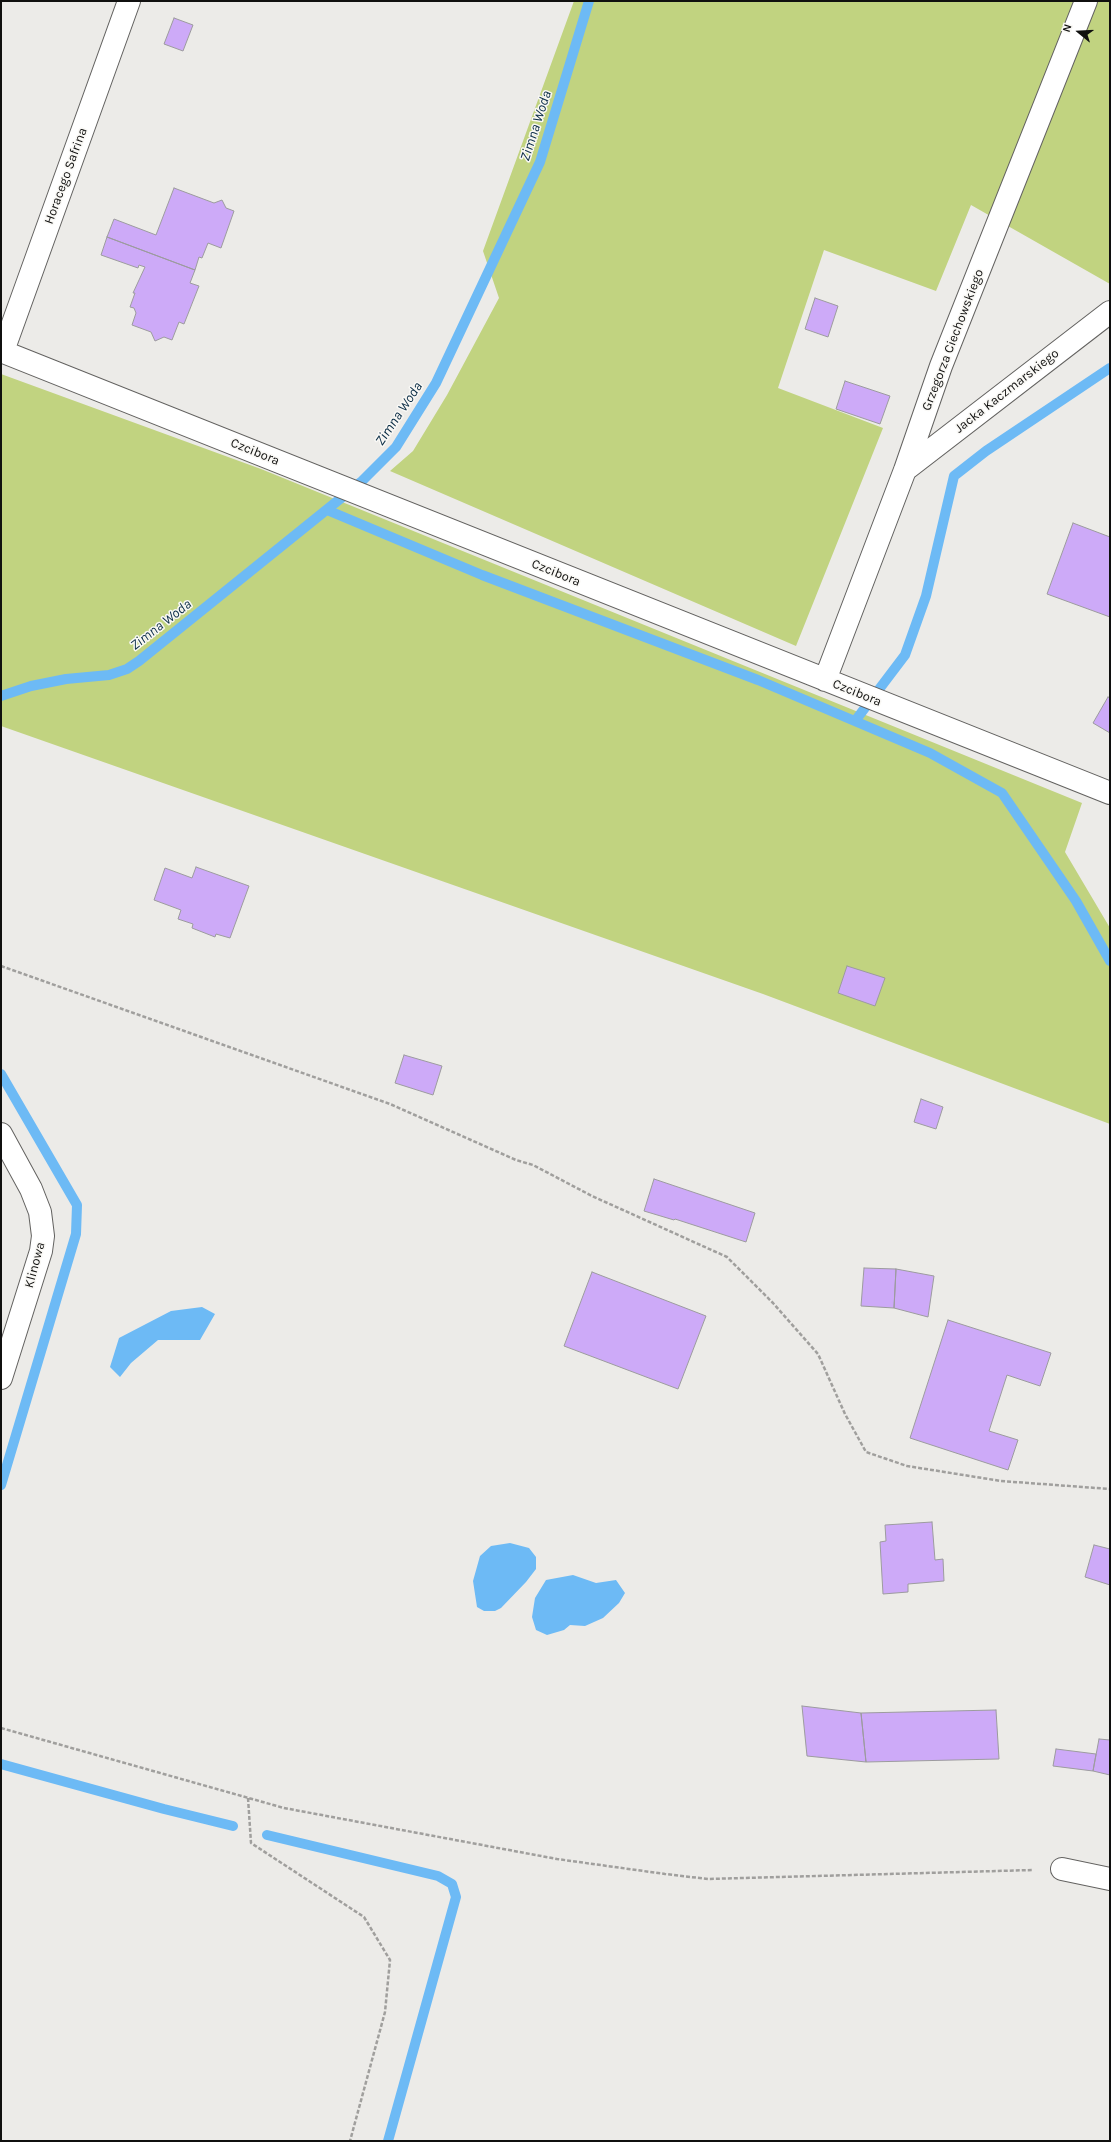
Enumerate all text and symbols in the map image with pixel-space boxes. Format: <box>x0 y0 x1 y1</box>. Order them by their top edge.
north arrow <box>1059 12 1099 52</box>
text: N <box>1060 22 1075 34</box>
water label: Zimna Woda <box>517 89 555 163</box>
street label: Horacego Safrina <box>41 126 91 226</box>
street label: Grzegorza Ciechowskiego <box>919 267 987 413</box>
street label: Jacka Kaczmarskiego <box>952 346 1062 436</box>
water label: Zimna Woda <box>372 379 426 449</box>
street label: Czcibora <box>228 435 282 469</box>
street label: Czcibora <box>529 556 583 590</box>
water label: Zimna Woda <box>127 596 195 654</box>
street label: Czcibora <box>830 676 884 710</box>
street label: Klinowa <box>21 1240 49 1290</box>

